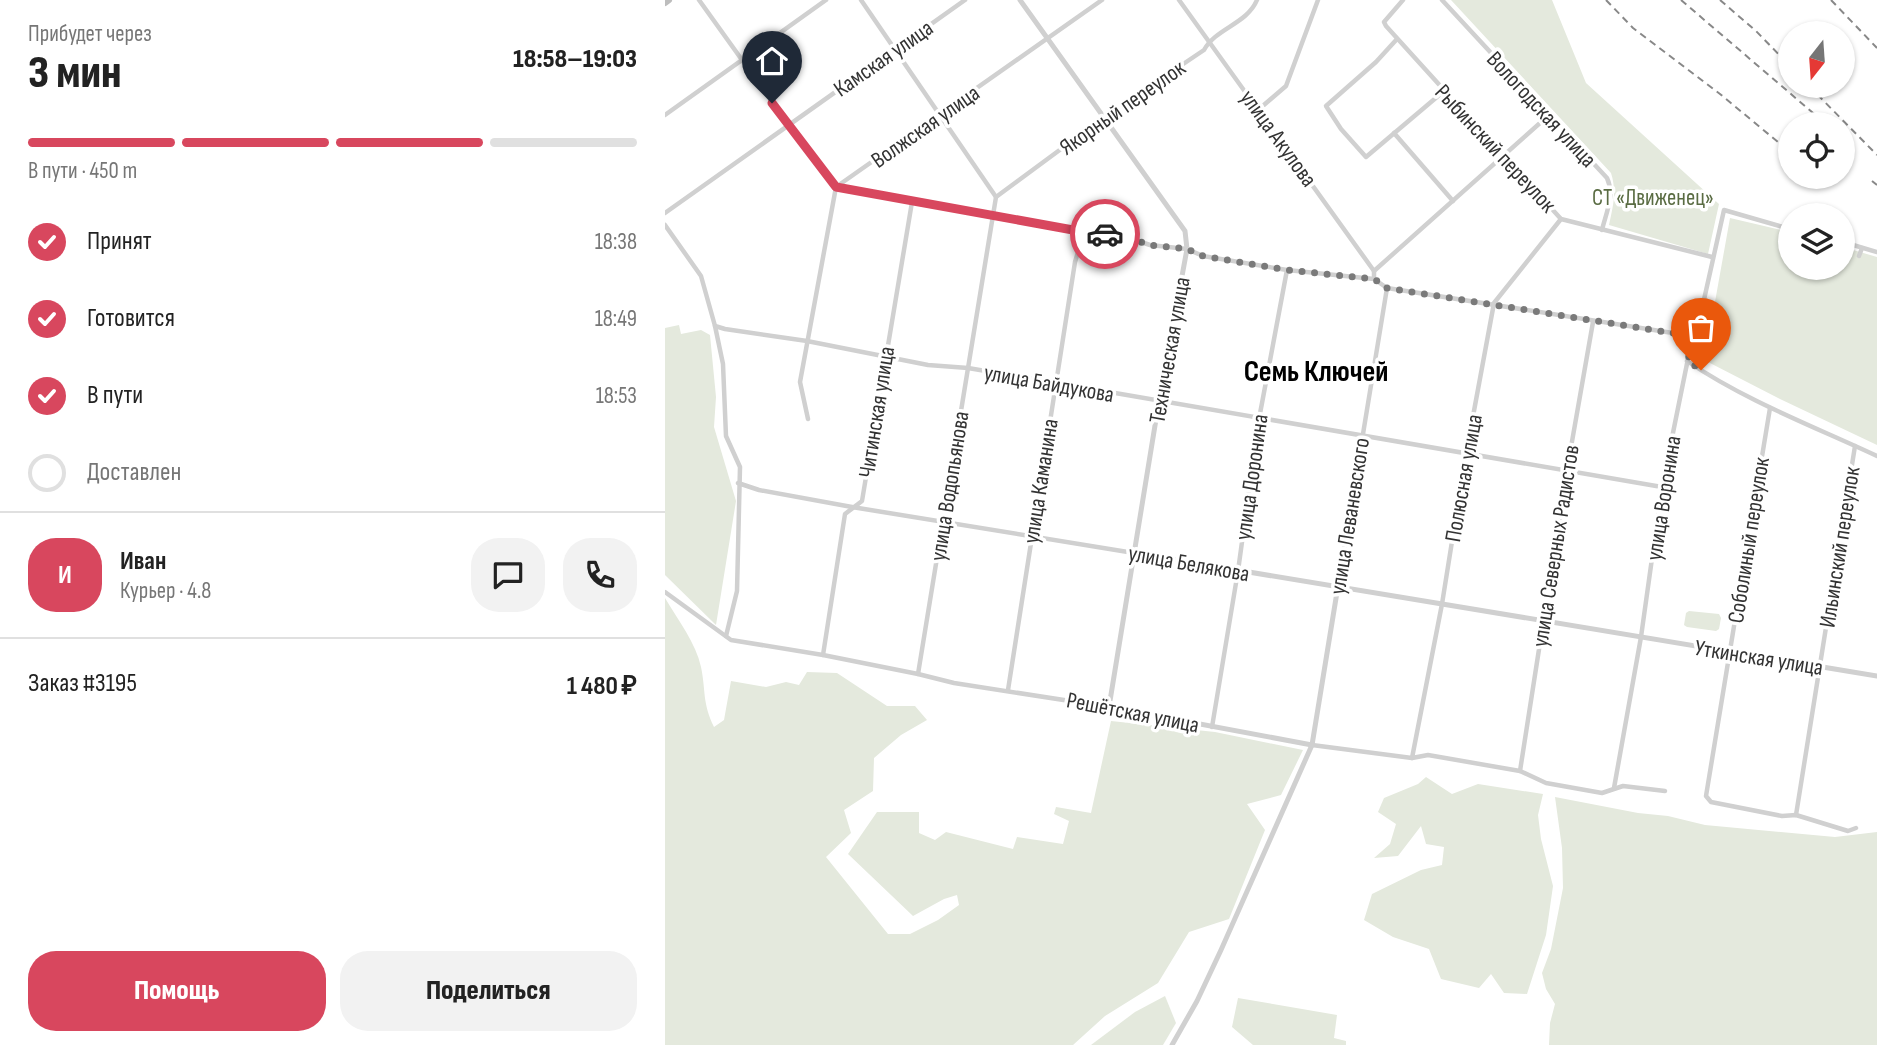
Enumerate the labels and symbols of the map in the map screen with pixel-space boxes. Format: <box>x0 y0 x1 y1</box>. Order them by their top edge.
street label: Камская улица <box>828 14 939 103</box>
north arrow <box>1778 21 1855 98</box>
pin <box>742 31 802 103</box>
street label: Вологодская улица <box>1480 46 1602 174</box>
street label: Якорный переулок <box>1054 54 1191 161</box>
street label: Волжская улица <box>866 79 985 174</box>
street label: Рыбинский переулок <box>1429 79 1562 219</box>
street label: улица Акулова <box>1234 85 1323 192</box>
park label: СТ «Движенец» <box>1592 184 1714 212</box>
courier <box>1070 199 1140 269</box>
street label: Техническая улица <box>1143 275 1197 426</box>
pin <box>1671 298 1731 370</box>
street label: Читинская улица <box>853 344 901 480</box>
district label: Семь Ключей <box>1244 354 1388 390</box>
street label: улица Байдукова <box>982 359 1116 409</box>
street label: улица Водопьянова <box>924 409 976 563</box>
street label: улица Доронина <box>1229 412 1275 542</box>
street label: Полюсная улица <box>1439 412 1489 544</box>
street label: улица Каманина <box>1017 417 1065 546</box>
street label: улица Воронина <box>1640 434 1688 563</box>
street label: улица Леваневского <box>1324 436 1376 596</box>
street label: улица Северных Радистов <box>1526 443 1586 649</box>
street label: Соболиный переулок <box>1722 455 1776 625</box>
street label: Ильинский переулок <box>1813 464 1867 630</box>
street label: улица Белякова <box>1126 540 1252 588</box>
street label: Уткинская улица <box>1693 634 1825 682</box>
street label: Решётская улица <box>1064 686 1202 740</box>

